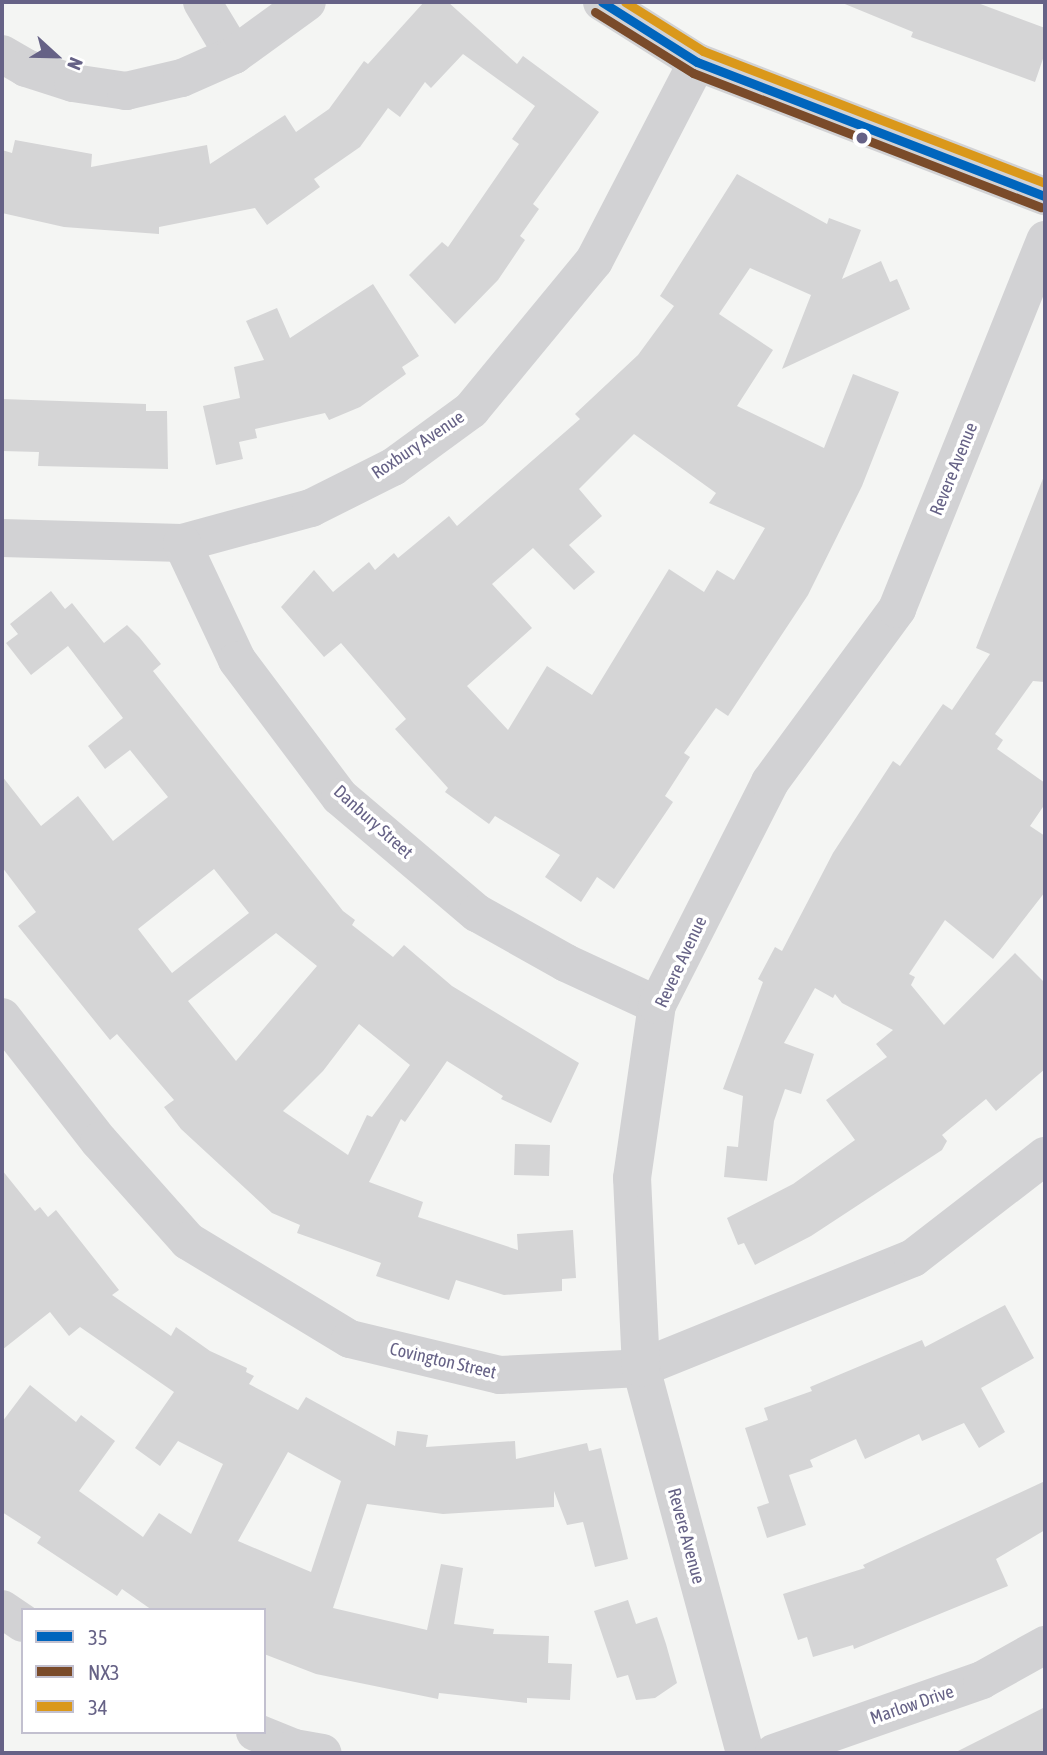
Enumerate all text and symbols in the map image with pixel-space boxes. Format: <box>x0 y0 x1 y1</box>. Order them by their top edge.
north arrow <box>21 21 91 91</box>
text: N <box>63 55 88 73</box>
unlabelled marker <box>855 131 869 145</box>
street label: Roxbury Avenue <box>368 406 468 484</box>
street label: Revere Avenue <box>926 419 982 519</box>
street label: Danbury Street <box>329 781 417 863</box>
street label: Revere Avenue <box>650 913 712 1011</box>
street label: Covington Street <box>388 1338 498 1384</box>
street label: Revere Avenue <box>663 1486 709 1586</box>
legend <box>21 1608 266 1734</box>
text: 35 <box>88 1625 108 1649</box>
text: NX3 <box>88 1660 120 1684</box>
street label: Marlow Drive <box>867 1681 957 1729</box>
text: 34 <box>88 1695 108 1719</box>

